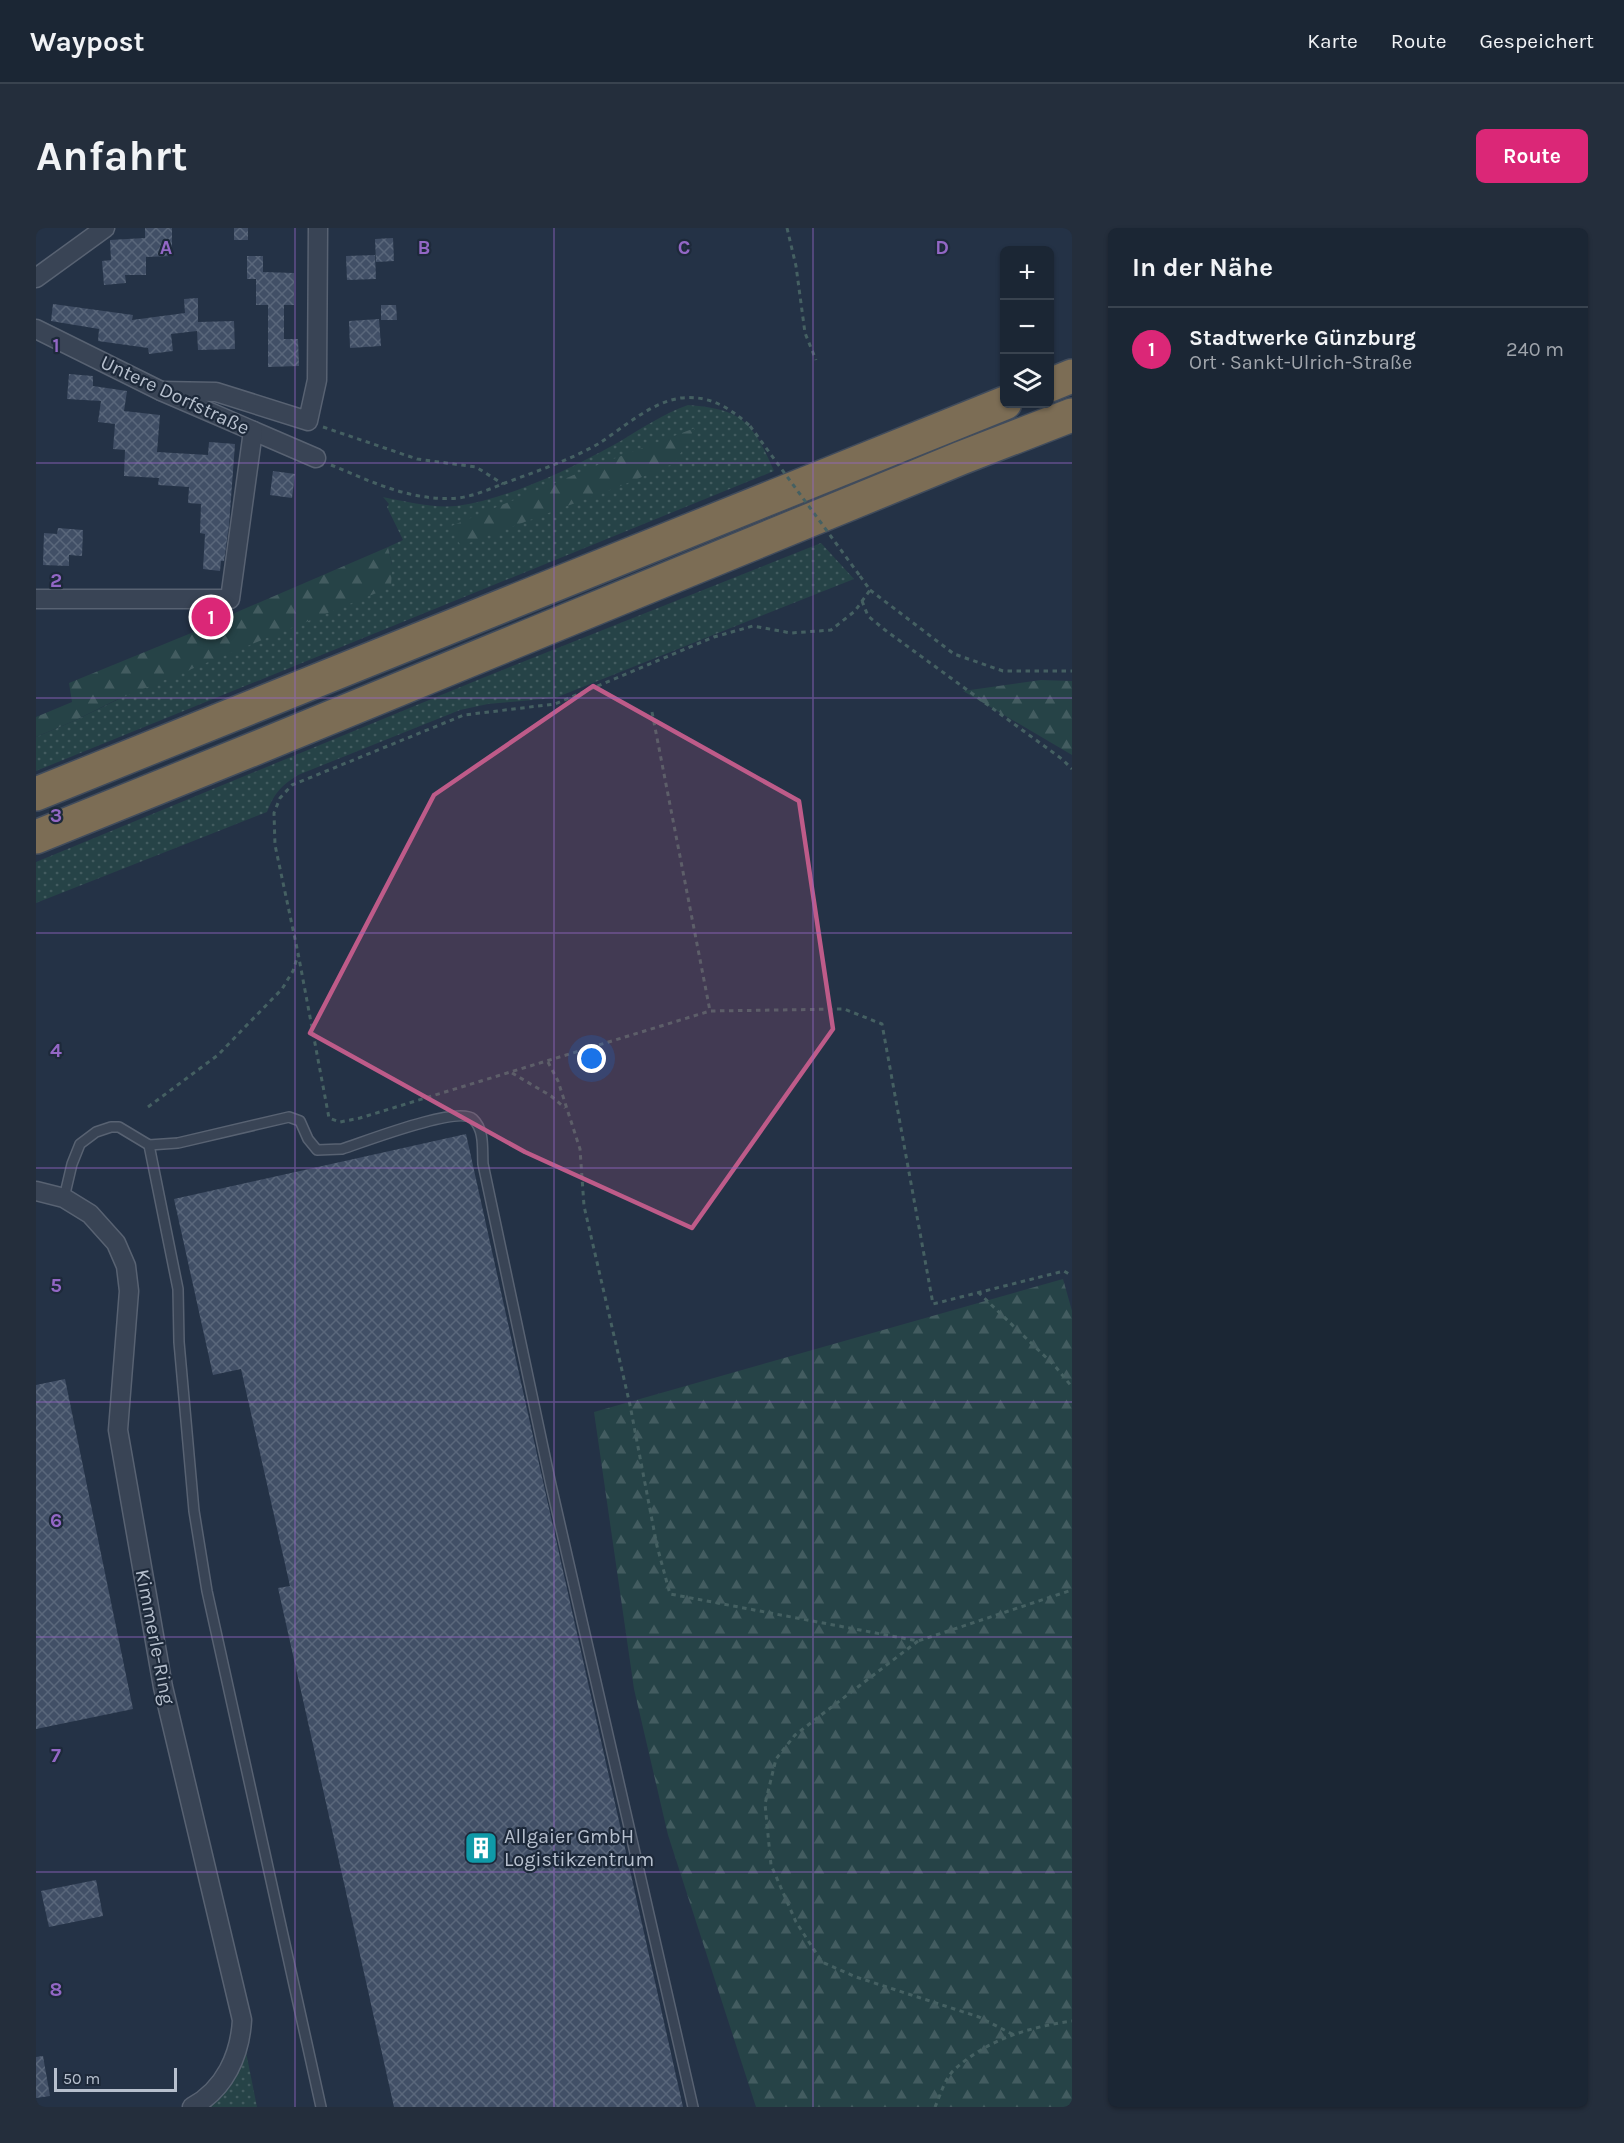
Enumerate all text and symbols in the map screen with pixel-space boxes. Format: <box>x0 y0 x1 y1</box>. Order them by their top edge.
text: Waypost <box>30 25 145 58</box>
text: Karte <box>1307 29 1358 53</box>
text: Route <box>1391 29 1447 53</box>
text: Gespeichert <box>1480 29 1594 53</box>
button: Route <box>1476 129 1588 183</box>
text: Anfahrt <box>36 131 188 181</box>
text: A <box>160 236 173 259</box>
text: B <box>418 236 430 259</box>
text: C <box>678 236 690 259</box>
text: D <box>935 236 949 259</box>
map controls <box>1000 246 1054 408</box>
button: + <box>1000 246 1054 300</box>
text: In der Nähe <box>1132 252 1273 283</box>
button: − <box>1000 300 1054 354</box>
text: Stadtwerke Günzburg <box>1189 325 1416 351</box>
text: 1 <box>52 334 60 357</box>
text: 1 <box>1148 338 1155 361</box>
text: 240 m <box>1506 338 1564 361</box>
street label: Untere Dorfstraße <box>97 350 253 440</box>
text: Ort · Sankt-Ulrich-Straße <box>1189 351 1412 374</box>
button: layers <box>1000 354 1054 408</box>
text: 2 <box>50 569 62 592</box>
pin: 1 <box>192 594 231 640</box>
text: 3 <box>50 804 62 827</box>
text: 4 <box>50 1039 62 1062</box>
your location <box>577 1044 606 1073</box>
text: 5 <box>50 1274 62 1297</box>
text: 6 <box>50 1509 62 1532</box>
street label: Kimmerle-Ring <box>131 1567 179 1707</box>
text: 7 <box>51 1744 61 1767</box>
place label: Allgaier GmbH Logistikzentrum <box>504 1825 654 1871</box>
building icon: Allgaier GmbH Logistikzentrum <box>463 1830 499 1866</box>
text: 8 <box>50 1978 62 2001</box>
scale bar <box>54 2065 177 2092</box>
text: 50 m <box>63 2069 100 2088</box>

